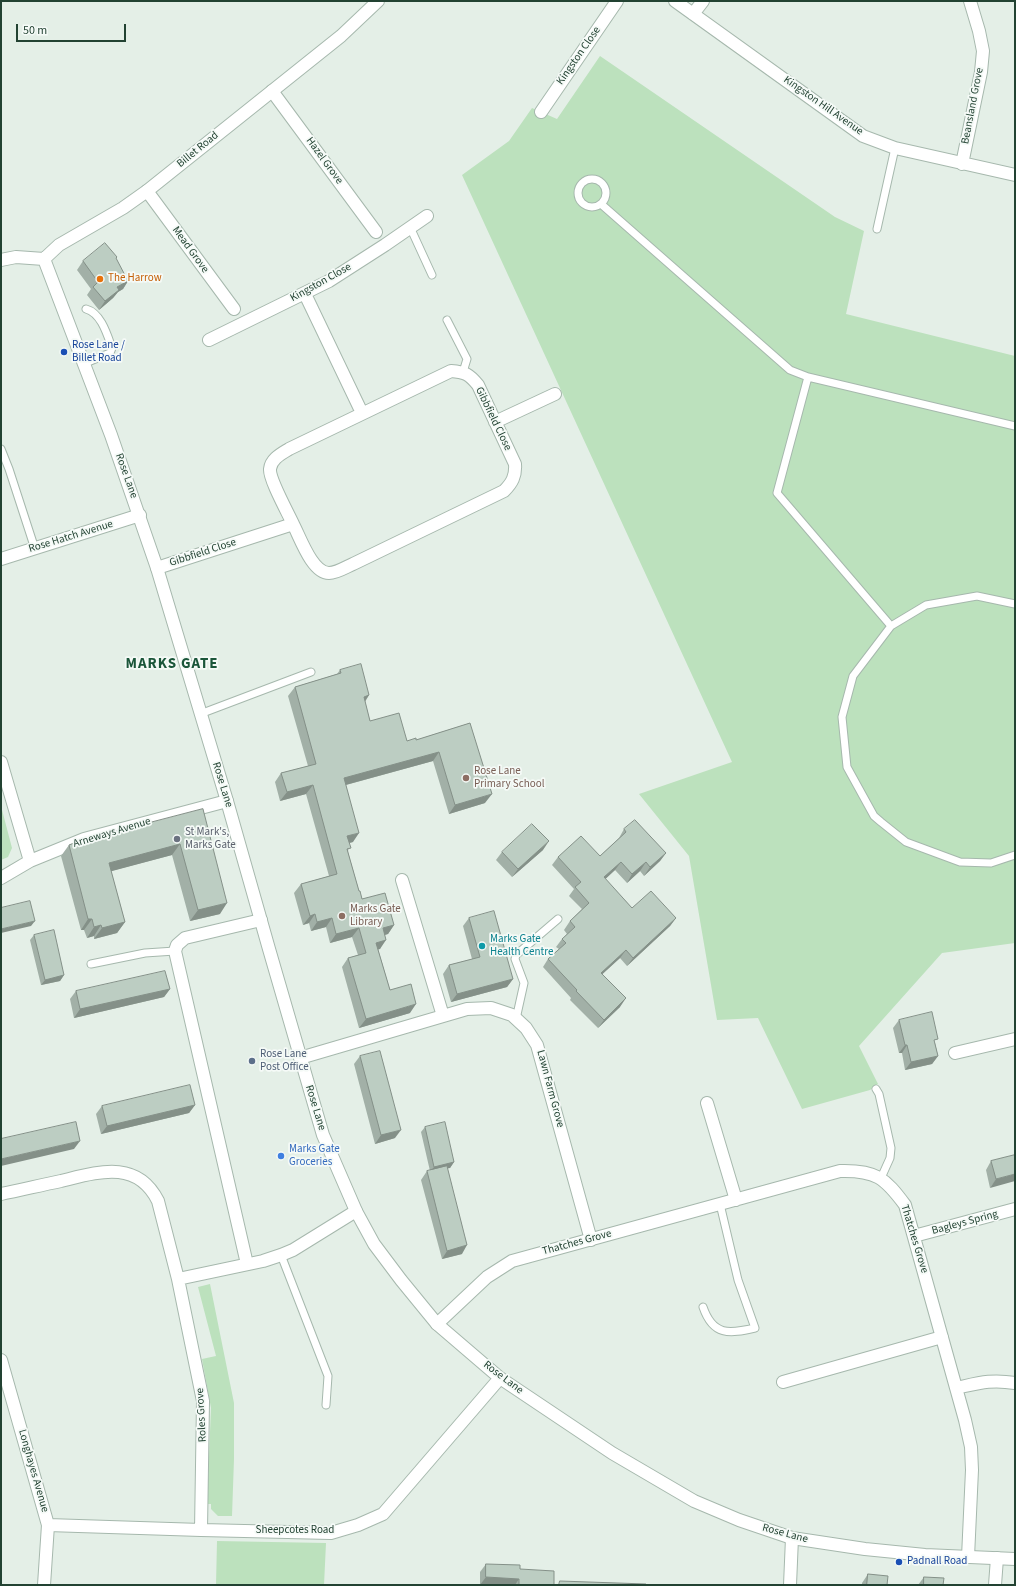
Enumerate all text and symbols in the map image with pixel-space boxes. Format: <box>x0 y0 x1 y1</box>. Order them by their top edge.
scale bar <box>18 16 128 42</box>
text: 50 m <box>23 22 47 39</box>
street label: Kingston Close <box>554 24 604 88</box>
street label: Beansland Grove <box>959 67 987 145</box>
street label: Kingston Hill Avenue <box>781 74 865 138</box>
street label: Billet Road <box>175 129 221 171</box>
street label: Hazel Grove <box>303 135 345 187</box>
street label: Mead Grove <box>169 224 211 276</box>
street label: Kingston Close <box>288 261 354 305</box>
place label: The Harrow <box>108 272 162 286</box>
marker: The Harrow <box>95 274 105 284</box>
place label: Rose Lane / Billet Road <box>72 339 125 365</box>
marker: Rose Lane / Billet Road <box>59 347 69 357</box>
street label: Gibbfield Close <box>472 385 514 453</box>
street label: Rose Lane <box>112 452 140 500</box>
street label: Rose Hatch Avenue <box>27 518 115 556</box>
street label: Gibbfield Close <box>168 536 238 570</box>
district label: MARKS GATE <box>126 656 218 674</box>
street label: Rose Lane <box>209 761 235 809</box>
place label: Rose Lane Primary School <box>474 765 544 791</box>
marker: Rose Lane Primary School <box>461 773 471 783</box>
street label: Arneways Avenue <box>72 815 152 851</box>
place label: St Mark's, Marks Gate <box>185 826 236 852</box>
marker: St Mark's, Marks Gate <box>172 834 182 844</box>
place label: Marks Gate Library <box>350 903 401 929</box>
marker: Marks Gate Library <box>337 911 347 921</box>
place label: Marks Gate Health Centre <box>490 933 553 959</box>
marker: Marks Gate Health Centre <box>477 941 487 951</box>
place label: Rose Lane Post Office <box>260 1048 309 1074</box>
street label: Lawn Farm Grove <box>533 1049 567 1129</box>
marker: Rose Lane Post Office <box>247 1056 257 1066</box>
street label: Rose Lane <box>302 1084 328 1132</box>
place label: Marks Gate Groceries <box>289 1143 340 1169</box>
marker: Marks Gate Groceries <box>276 1151 286 1161</box>
street label: Thatches Grove <box>897 1203 931 1275</box>
street label: Bagleys Spring <box>931 1208 999 1238</box>
street label: Thatches Grove <box>541 1227 613 1259</box>
street label: Rose Lane <box>480 1359 526 1397</box>
street label: Roles Grove <box>194 1388 210 1442</box>
street label: Longhayes Avenue <box>15 1428 51 1514</box>
street label: Rose Lane <box>761 1522 809 1546</box>
street label: Sheepcotes Road <box>256 1524 334 1538</box>
place label: Padnall Road <box>907 1555 967 1569</box>
marker: Padnall Road <box>894 1557 904 1567</box>

